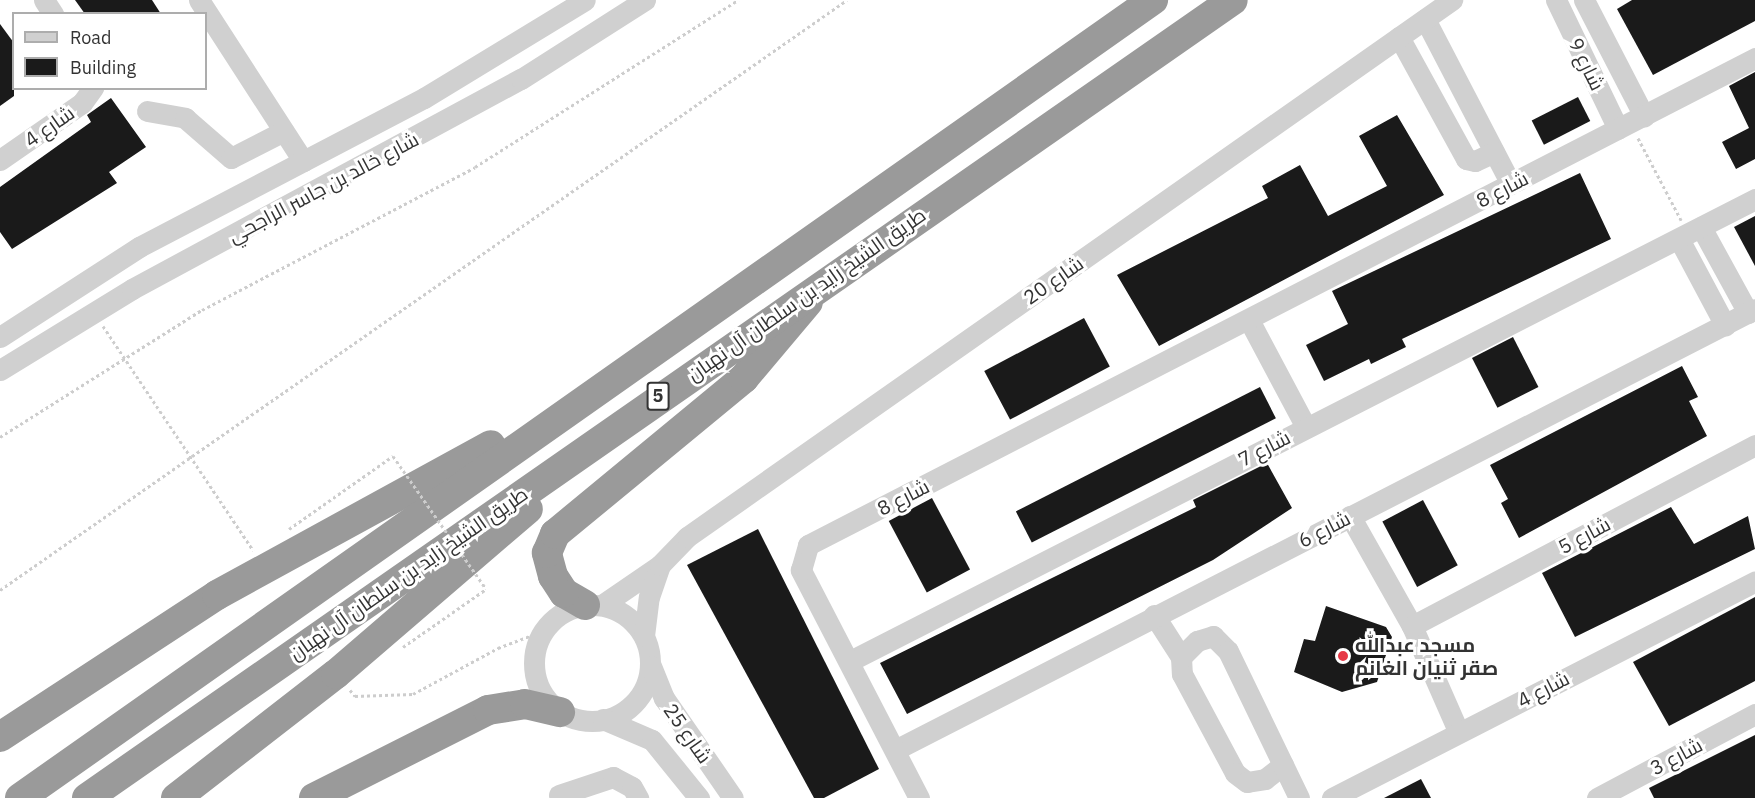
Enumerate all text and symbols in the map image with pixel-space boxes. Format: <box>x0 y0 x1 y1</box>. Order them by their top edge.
legend <box>12 12 207 90</box>
text: Road <box>70 26 111 49</box>
street label: شارع 9 <box>1564 34 1610 94</box>
text: Building <box>70 56 136 79</box>
street label: شارع 4 <box>19 100 79 152</box>
street label: شارع خالد بن جاسر الراجحي <box>224 127 422 247</box>
street label: شارع 8 <box>1472 166 1532 212</box>
street label: طريق الشيخ زايد بن سلطان آل نهيان <box>682 202 930 386</box>
street label: شارع 20 <box>1018 251 1088 309</box>
road number: 5 <box>646 381 670 411</box>
street label: شارع 7 <box>1234 425 1294 471</box>
street label: شارع 8 <box>873 474 933 520</box>
street label: طريق الشيخ زايد بن سلطان آل نهيان <box>284 481 532 665</box>
street label: شارع 6 <box>1294 506 1354 552</box>
street label: شارع 5 <box>1554 511 1614 559</box>
place label: مسجد عبدالله صقر ثنيان الغانم <box>1355 632 1498 679</box>
marker: مسجد عبدالله صقر ثنيان الغانم <box>1336 649 1350 663</box>
street label: شارع 4 <box>1513 666 1573 712</box>
street label: شارع 25 <box>659 698 717 768</box>
street label: شارع 3 <box>1646 732 1706 780</box>

